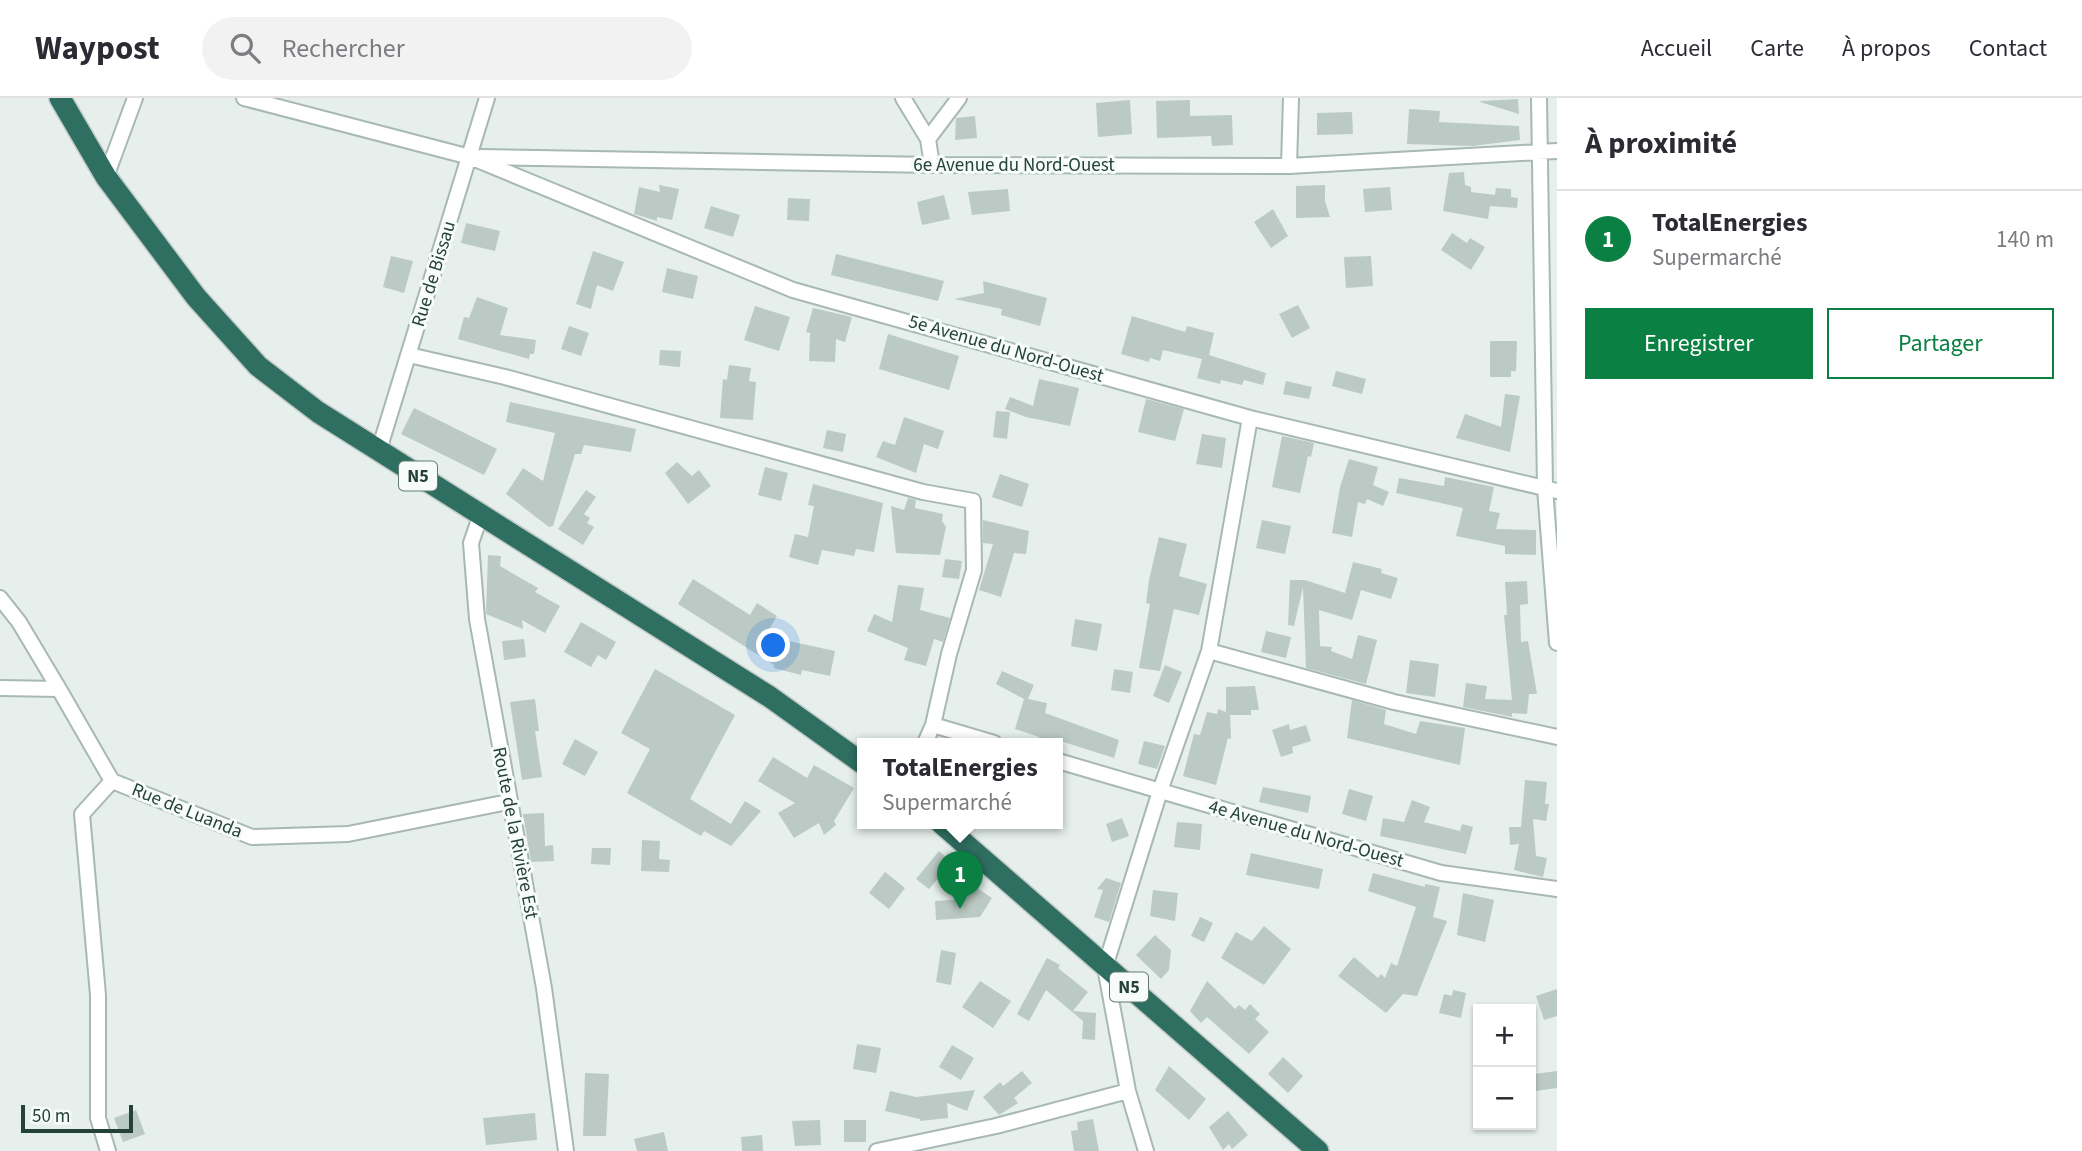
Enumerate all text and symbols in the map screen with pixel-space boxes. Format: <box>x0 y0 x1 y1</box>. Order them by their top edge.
search box <box>202 17 692 80</box>
text: Waypost <box>35 25 160 72</box>
icon: search <box>226 29 264 67</box>
text: Rechercher <box>282 30 405 67</box>
text: Accueil <box>1641 31 1712 66</box>
text: Carte <box>1750 31 1804 66</box>
text: À propos <box>1842 31 1931 66</box>
text: Contact <box>1969 31 2047 66</box>
text: À proximité <box>1585 122 1737 165</box>
street label: 6e Avenue du Nord-Ouest <box>913 152 1115 179</box>
text: TotalEnergies <box>1652 204 1808 241</box>
street label: Rue de Bissau <box>405 218 463 330</box>
text: 1 <box>1602 223 1614 256</box>
text: 140 m <box>1996 223 2054 256</box>
text: Supermarché <box>1652 241 1782 274</box>
street label: 5e Avenue du Nord-Ouest <box>905 308 1107 390</box>
button: Enregistrer <box>1585 308 1813 379</box>
button: Partager <box>1827 308 2054 379</box>
road number: N5 <box>399 462 437 490</box>
your location <box>756 628 790 662</box>
popup <box>857 738 1063 829</box>
street label: Route de la Rivière Est <box>485 745 545 922</box>
text: TotalEnergies <box>882 749 1038 786</box>
street label: Rue de Luanda <box>127 776 247 846</box>
text: Supermarché <box>882 786 1012 819</box>
street label: 4e Avenue du Nord-Ouest <box>1205 793 1407 875</box>
pin: 1 <box>937 851 983 909</box>
road number: N5 <box>1110 972 1148 1002</box>
map controls <box>1473 1004 1536 1130</box>
button: + <box>1473 1004 1536 1067</box>
button: − <box>1473 1067 1536 1130</box>
scale bar <box>21 1102 133 1134</box>
text: 50 m <box>32 1103 70 1130</box>

